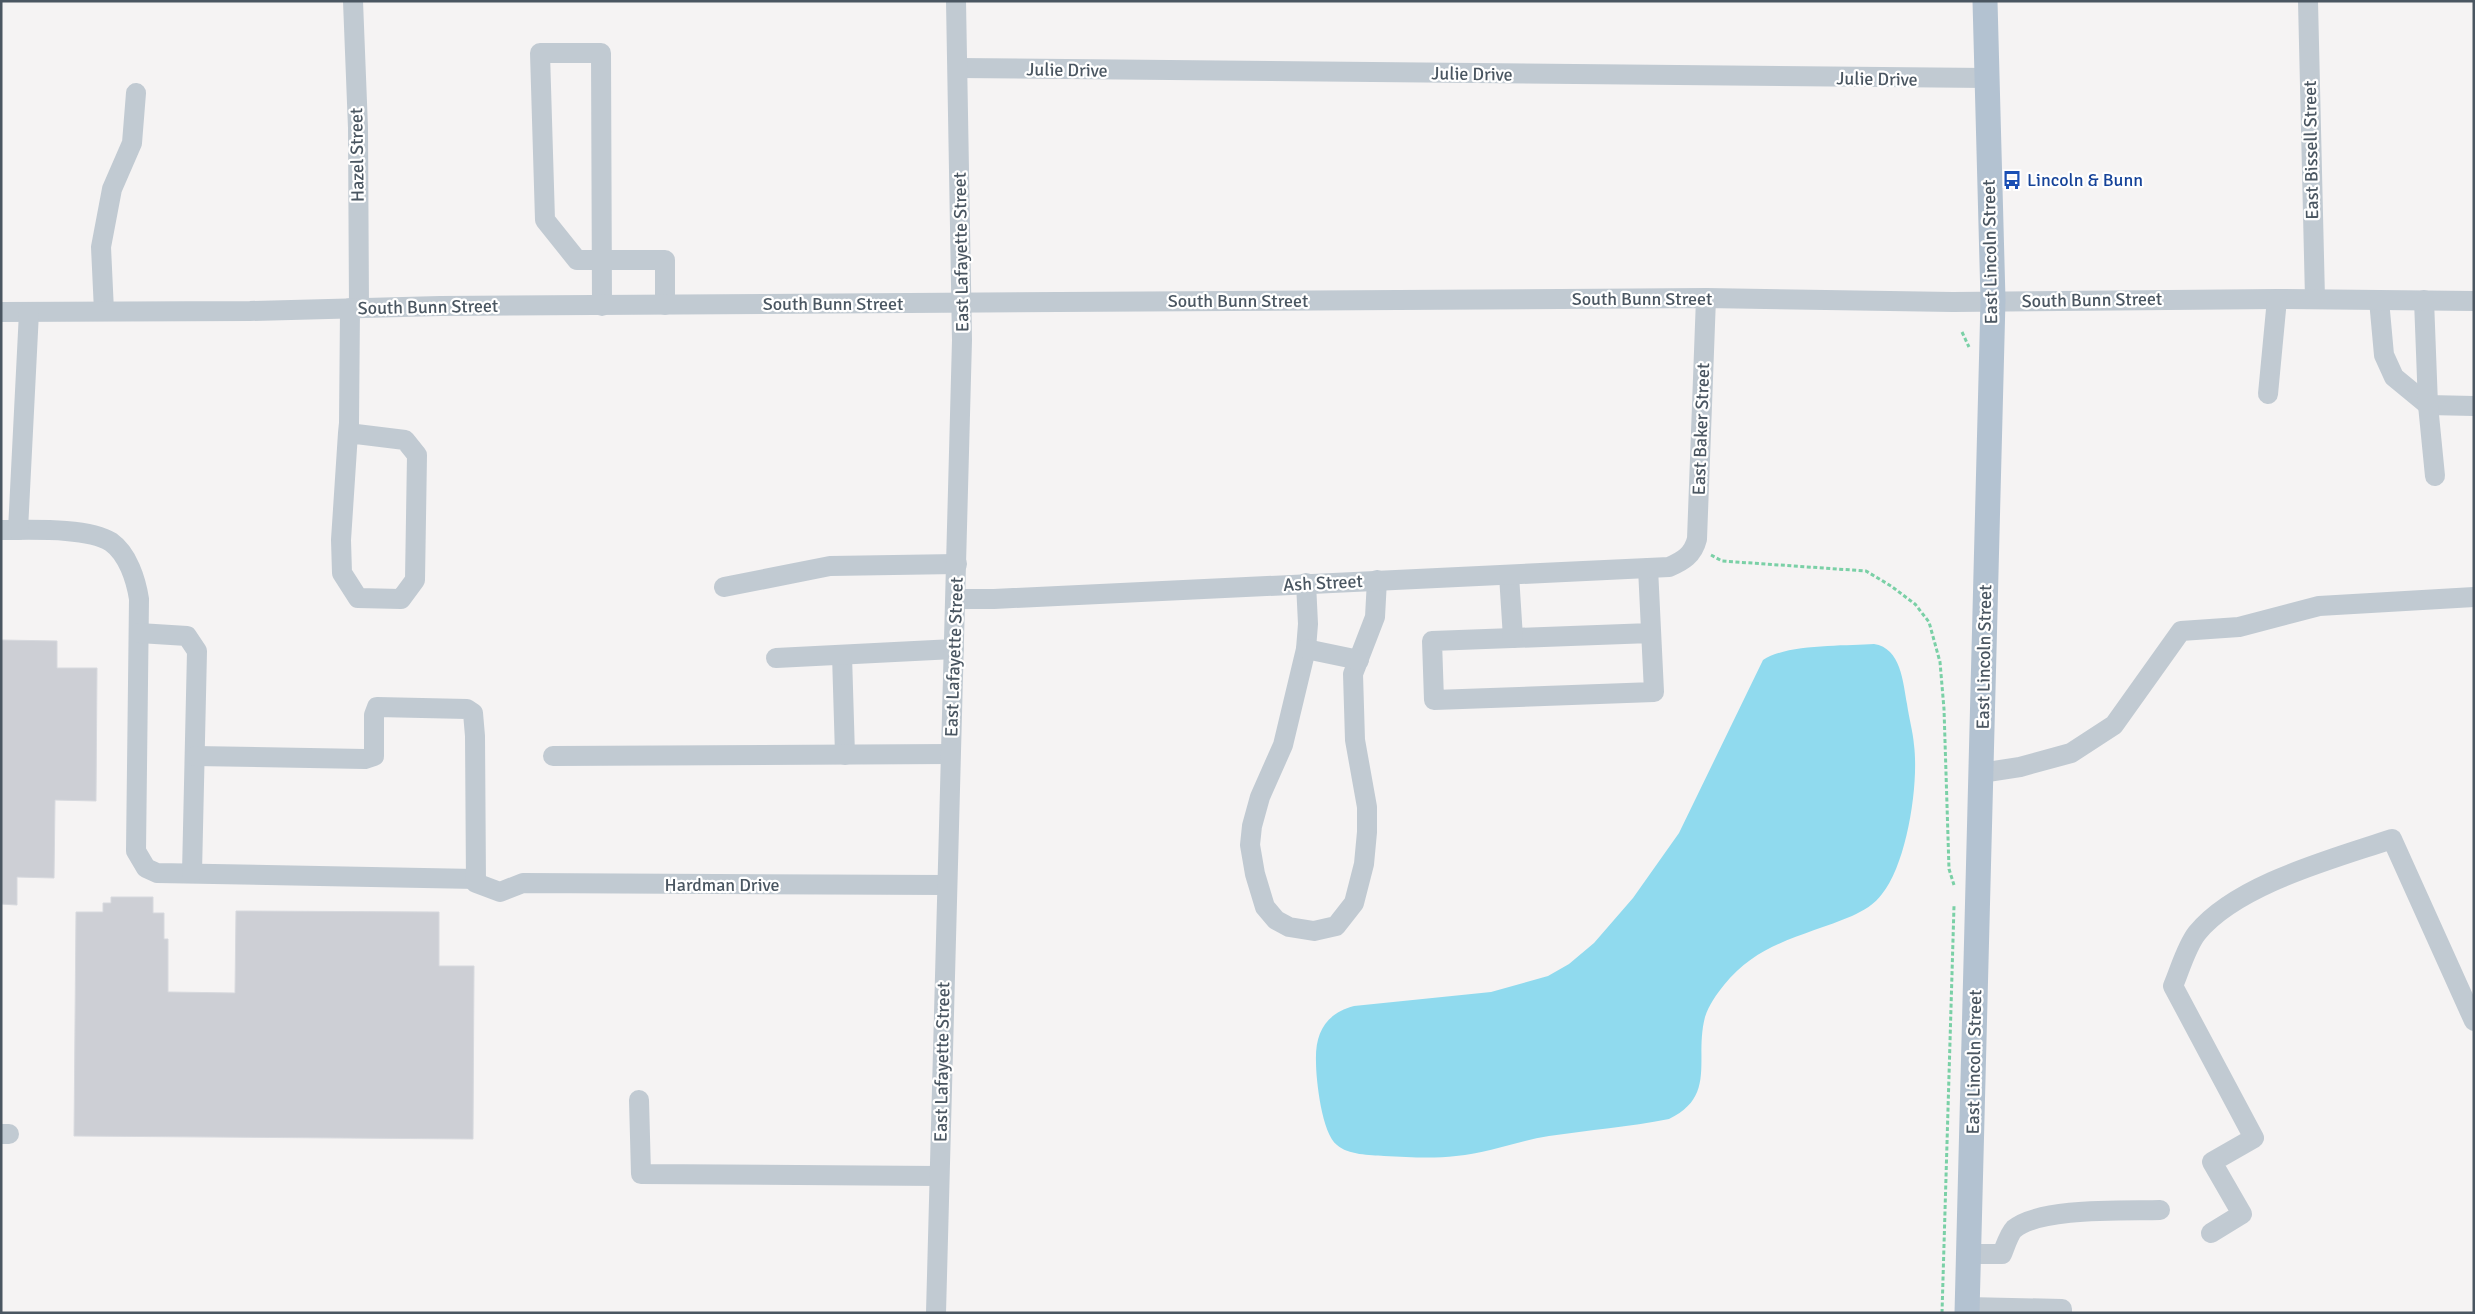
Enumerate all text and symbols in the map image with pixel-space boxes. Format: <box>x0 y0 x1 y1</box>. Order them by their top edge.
street label: Julie Drive <box>1026 58 1108 82</box>
street label: Julie Drive <box>1431 62 1513 86</box>
street label: Julie Drive <box>1836 67 1918 91</box>
street label: East Bissell Street <box>2299 80 2323 220</box>
street label: Hazel Street <box>345 108 369 202</box>
bus stop icon: Lincoln & Bunn <box>2001 169 2023 191</box>
place label: Lincoln & Bunn <box>2027 169 2143 191</box>
street label: East Lafayette Street <box>949 172 973 332</box>
street label: East Lincoln Street <box>1978 179 2002 325</box>
street label: South Bunn Street <box>1572 288 1712 310</box>
street label: South Bunn Street <box>2022 288 2162 312</box>
street label: South Bunn Street <box>1168 290 1308 312</box>
street label: South Bunn Street <box>763 293 903 315</box>
street label: South Bunn Street <box>358 295 498 319</box>
street label: East Baker Street <box>1688 362 1714 496</box>
street label: Ash Street <box>1283 570 1363 596</box>
street label: East Lafayette Street <box>940 577 968 737</box>
street label: East Lincoln Street <box>1972 584 1996 730</box>
street label: Hardman Drive <box>665 874 779 896</box>
street label: East Lafayette Street <box>930 982 954 1142</box>
street label: East Lincoln Street <box>1962 989 1986 1135</box>

